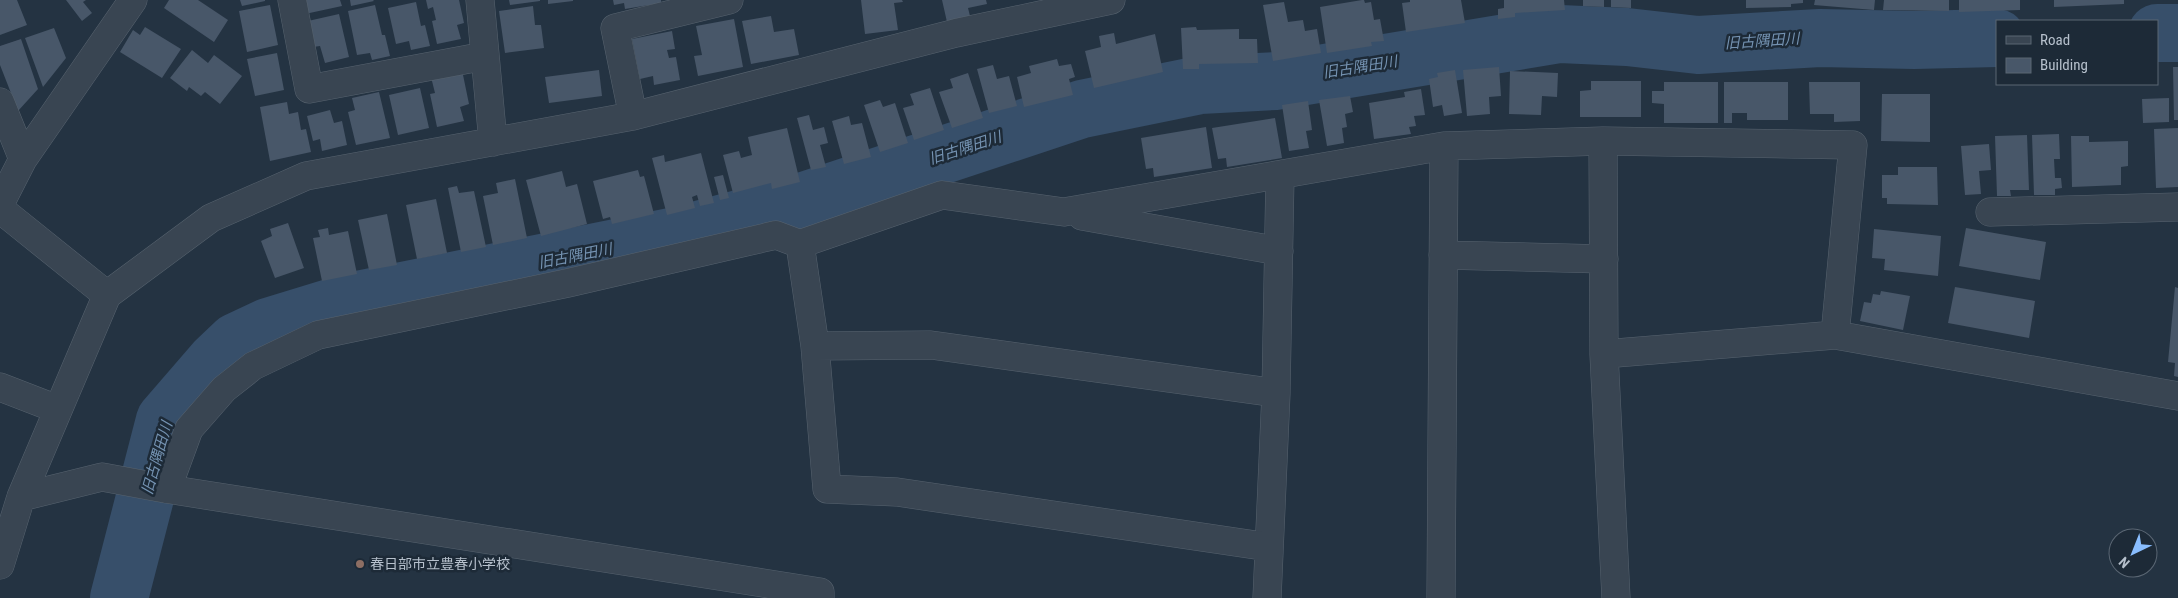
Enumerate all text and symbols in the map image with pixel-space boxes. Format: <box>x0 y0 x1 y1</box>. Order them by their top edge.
legend <box>1996 20 2158 85</box>
water label: 旧古隅田川 <box>1724 29 1802 53</box>
text: Road <box>2040 31 2070 49</box>
water label: 旧古隅田川 <box>1322 52 1400 82</box>
text: Building <box>2040 56 2088 74</box>
water label: 旧古隅田川 <box>927 127 1005 168</box>
water label: 旧古隅田川 <box>536 240 615 272</box>
water label: 旧古隅田川 <box>138 418 177 497</box>
north arrow <box>2108 528 2158 578</box>
text: N <box>2116 554 2133 571</box>
place label: 春日部市立豊春小学校 <box>370 556 510 572</box>
marker: 春日部市立豊春小学校 <box>354 558 366 570</box>

